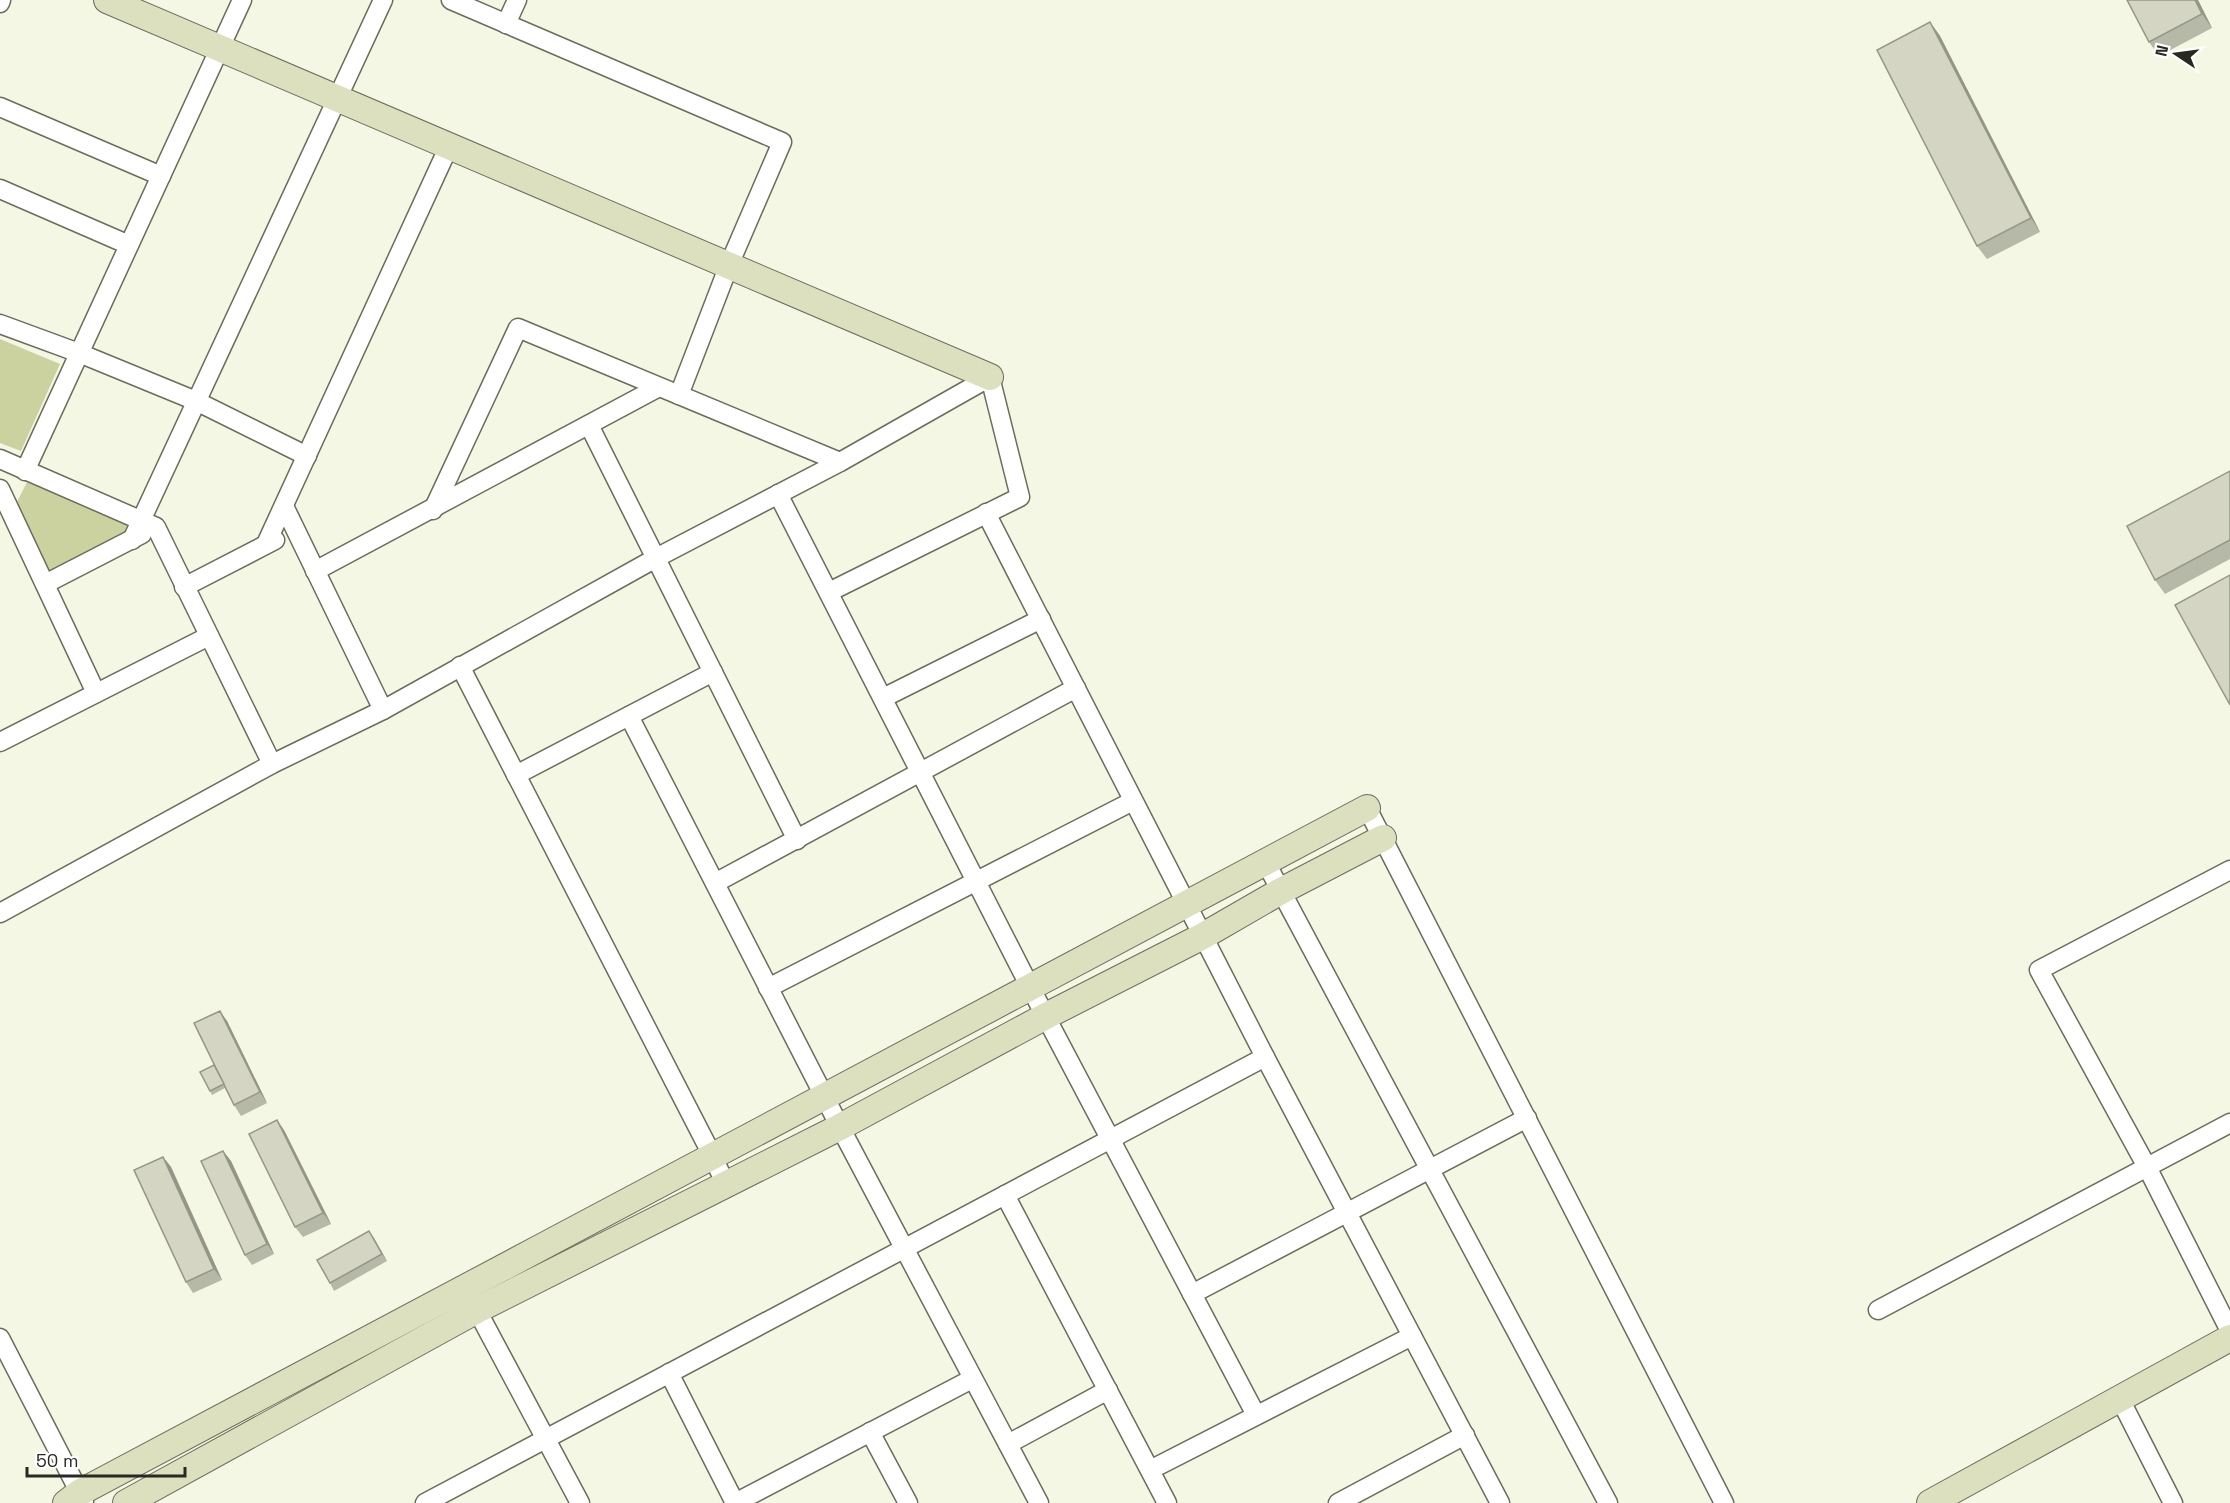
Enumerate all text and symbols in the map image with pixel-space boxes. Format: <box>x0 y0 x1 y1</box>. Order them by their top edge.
north arrow <box>2146 24 2206 84</box>
text: N <box>2150 43 2173 58</box>
scale bar <box>27 1440 184 1478</box>
text: 50 m <box>36 1449 78 1472</box>

